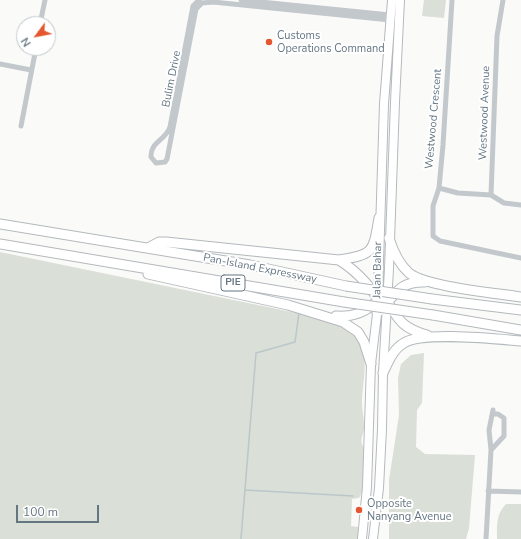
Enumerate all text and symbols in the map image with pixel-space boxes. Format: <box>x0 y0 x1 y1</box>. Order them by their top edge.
north arrow <box>16 16 56 56</box>
place label: Customs Operations Command <box>277 29 385 55</box>
text: N <box>18 35 35 50</box>
marker: Customs Operations Command <box>264 37 274 47</box>
street label: Bulim Drive <box>160 49 184 109</box>
street label: Westwood Avenue <box>477 66 493 160</box>
street label: Westwood Crescent <box>423 68 445 170</box>
street label: Jalan Bahar <box>371 241 385 299</box>
street label: Pan-Island Expressway <box>202 252 318 286</box>
road number: PIE <box>221 275 245 291</box>
scale bar <box>18 497 101 523</box>
place label: Opposite Nanyang Avenue <box>367 497 451 523</box>
text: 100 m <box>23 504 58 520</box>
marker: Opposite Nanyang Avenue <box>354 505 364 515</box>

